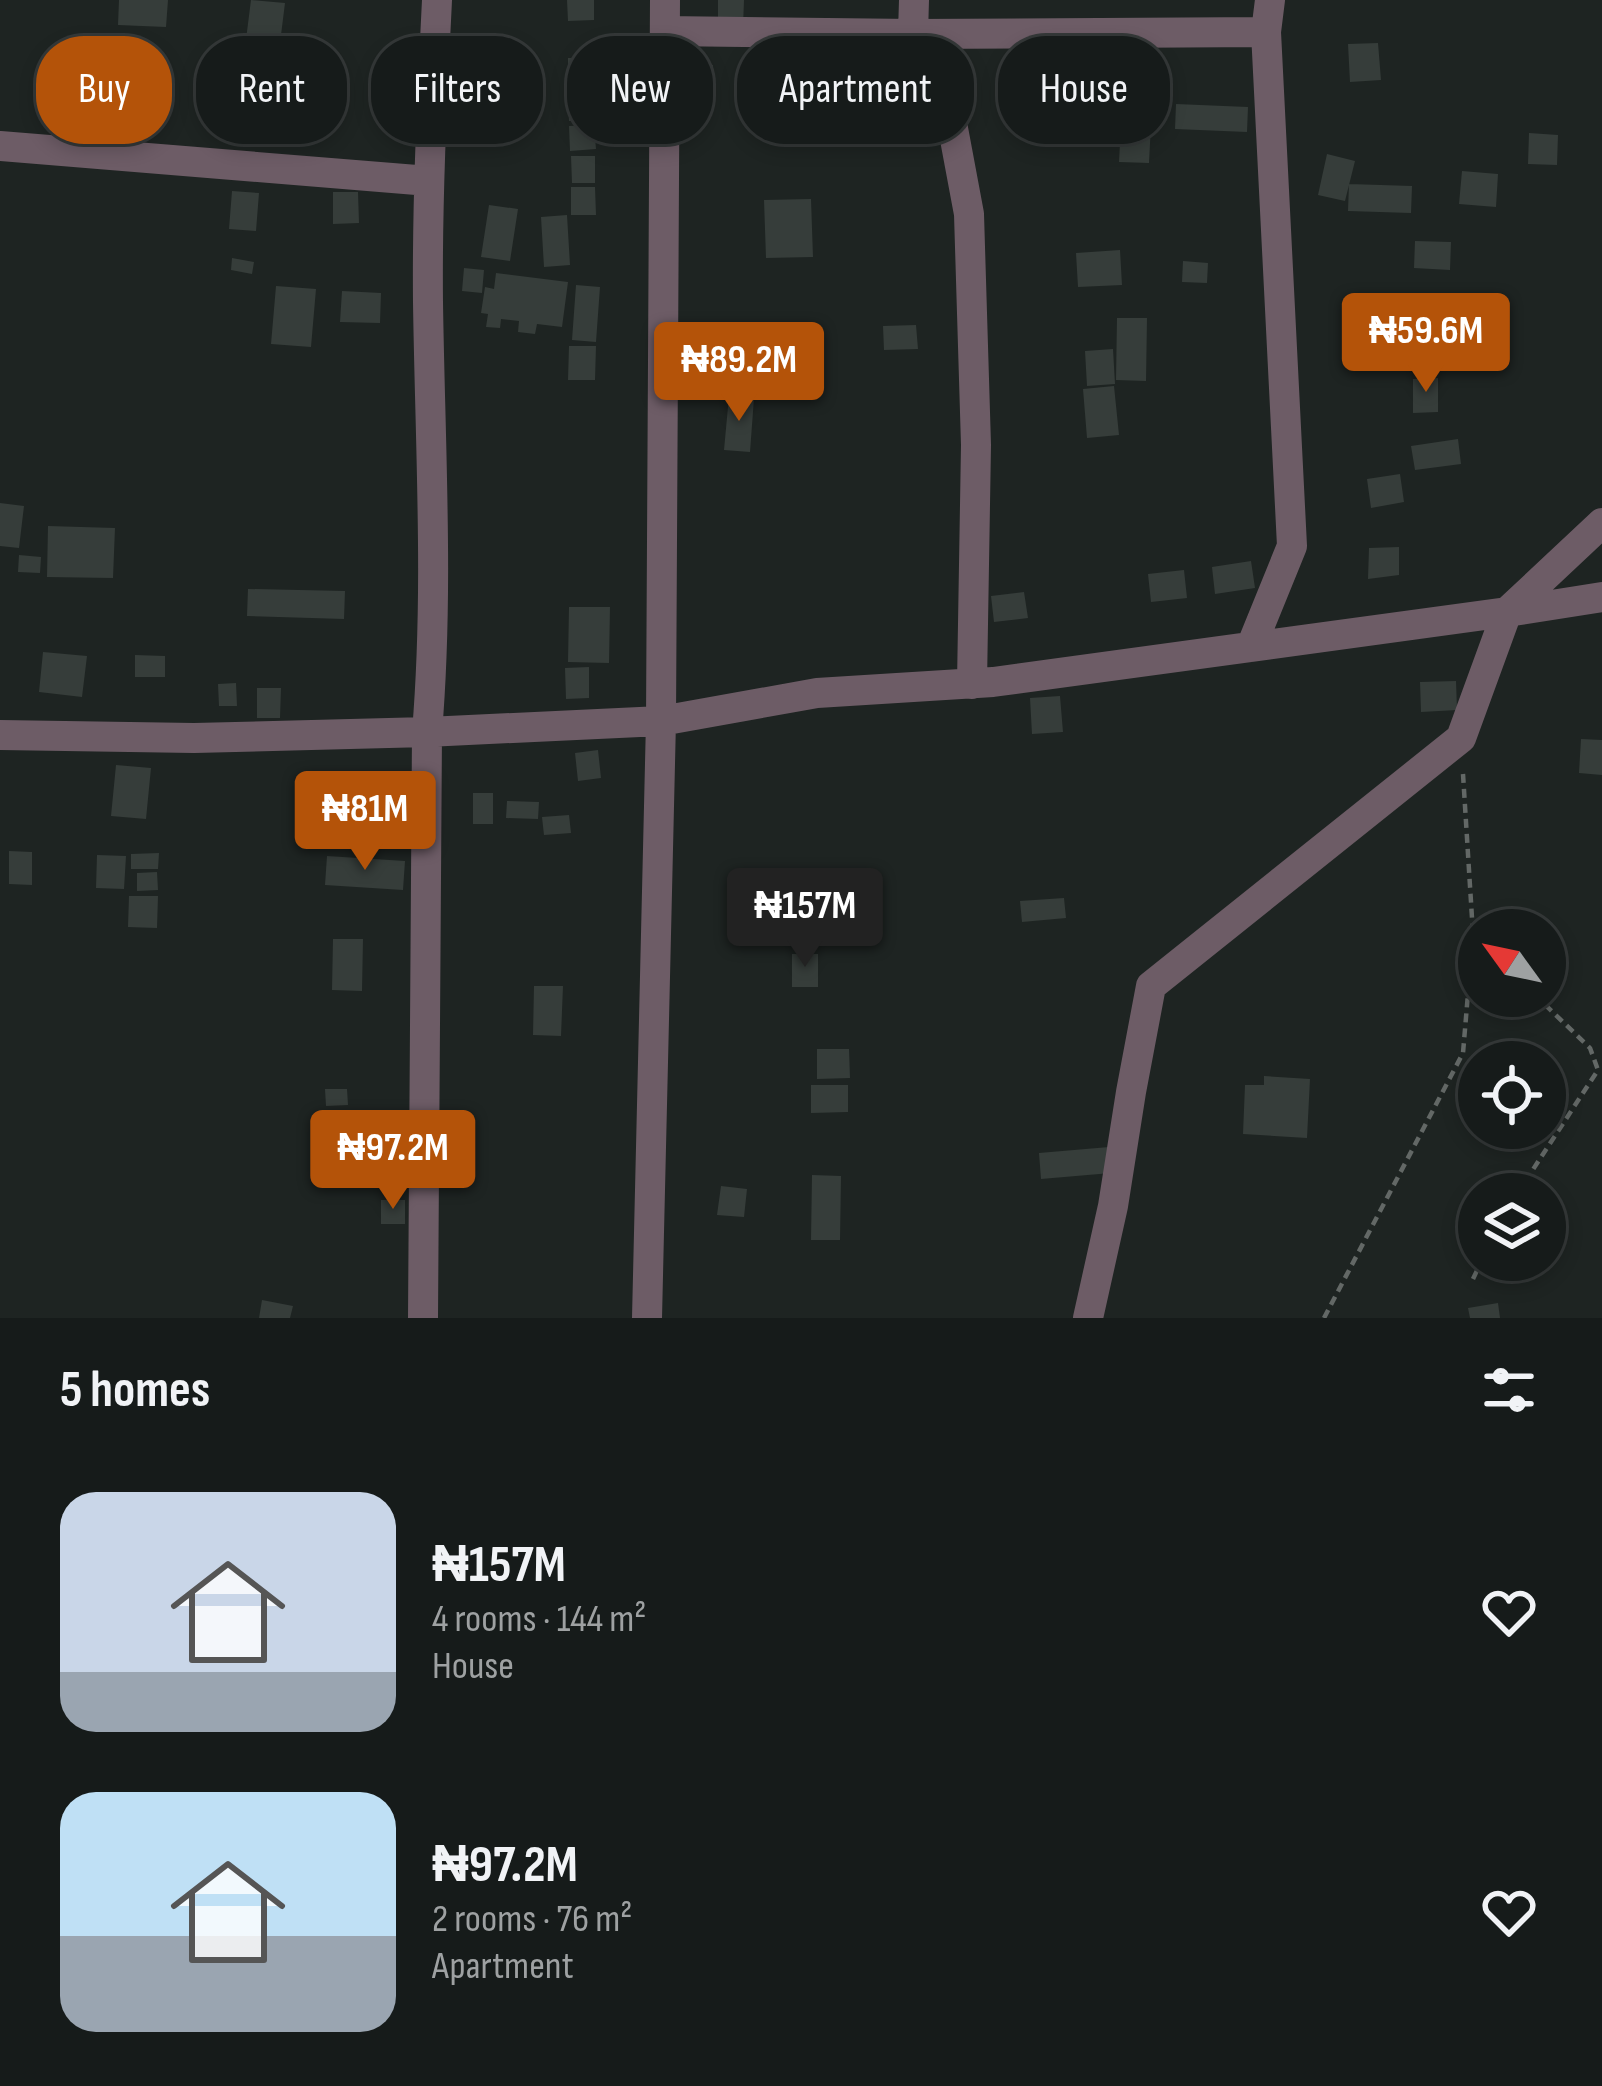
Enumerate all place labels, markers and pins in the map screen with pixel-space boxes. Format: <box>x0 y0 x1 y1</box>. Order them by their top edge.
pin: ₦59.6M <box>1328 293 1524 395</box>
pin: ₦89.2M <box>641 322 837 424</box>
pin: ₦81M <box>294 771 436 873</box>
pin: ₦157M <box>721 868 889 970</box>
pin: ₦97.2M <box>295 1110 491 1212</box>

